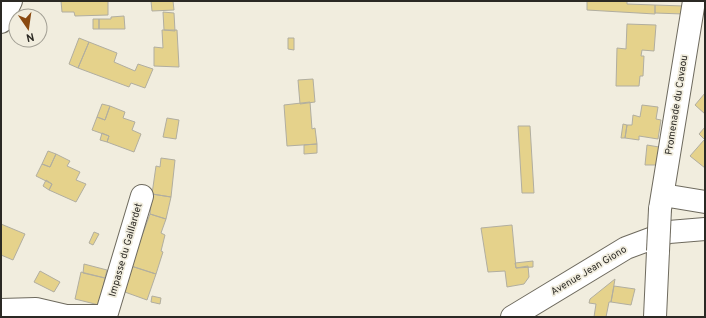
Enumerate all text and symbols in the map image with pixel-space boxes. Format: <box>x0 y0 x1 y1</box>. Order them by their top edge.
north arrow <box>8 8 48 48</box>
text: N <box>25 29 35 44</box>
street label: Promenade du Cavaou <box>663 54 691 156</box>
street label: Impasse du Gaillardet <box>106 202 146 298</box>
street label: Avenue Jean Giono <box>549 243 630 299</box>

